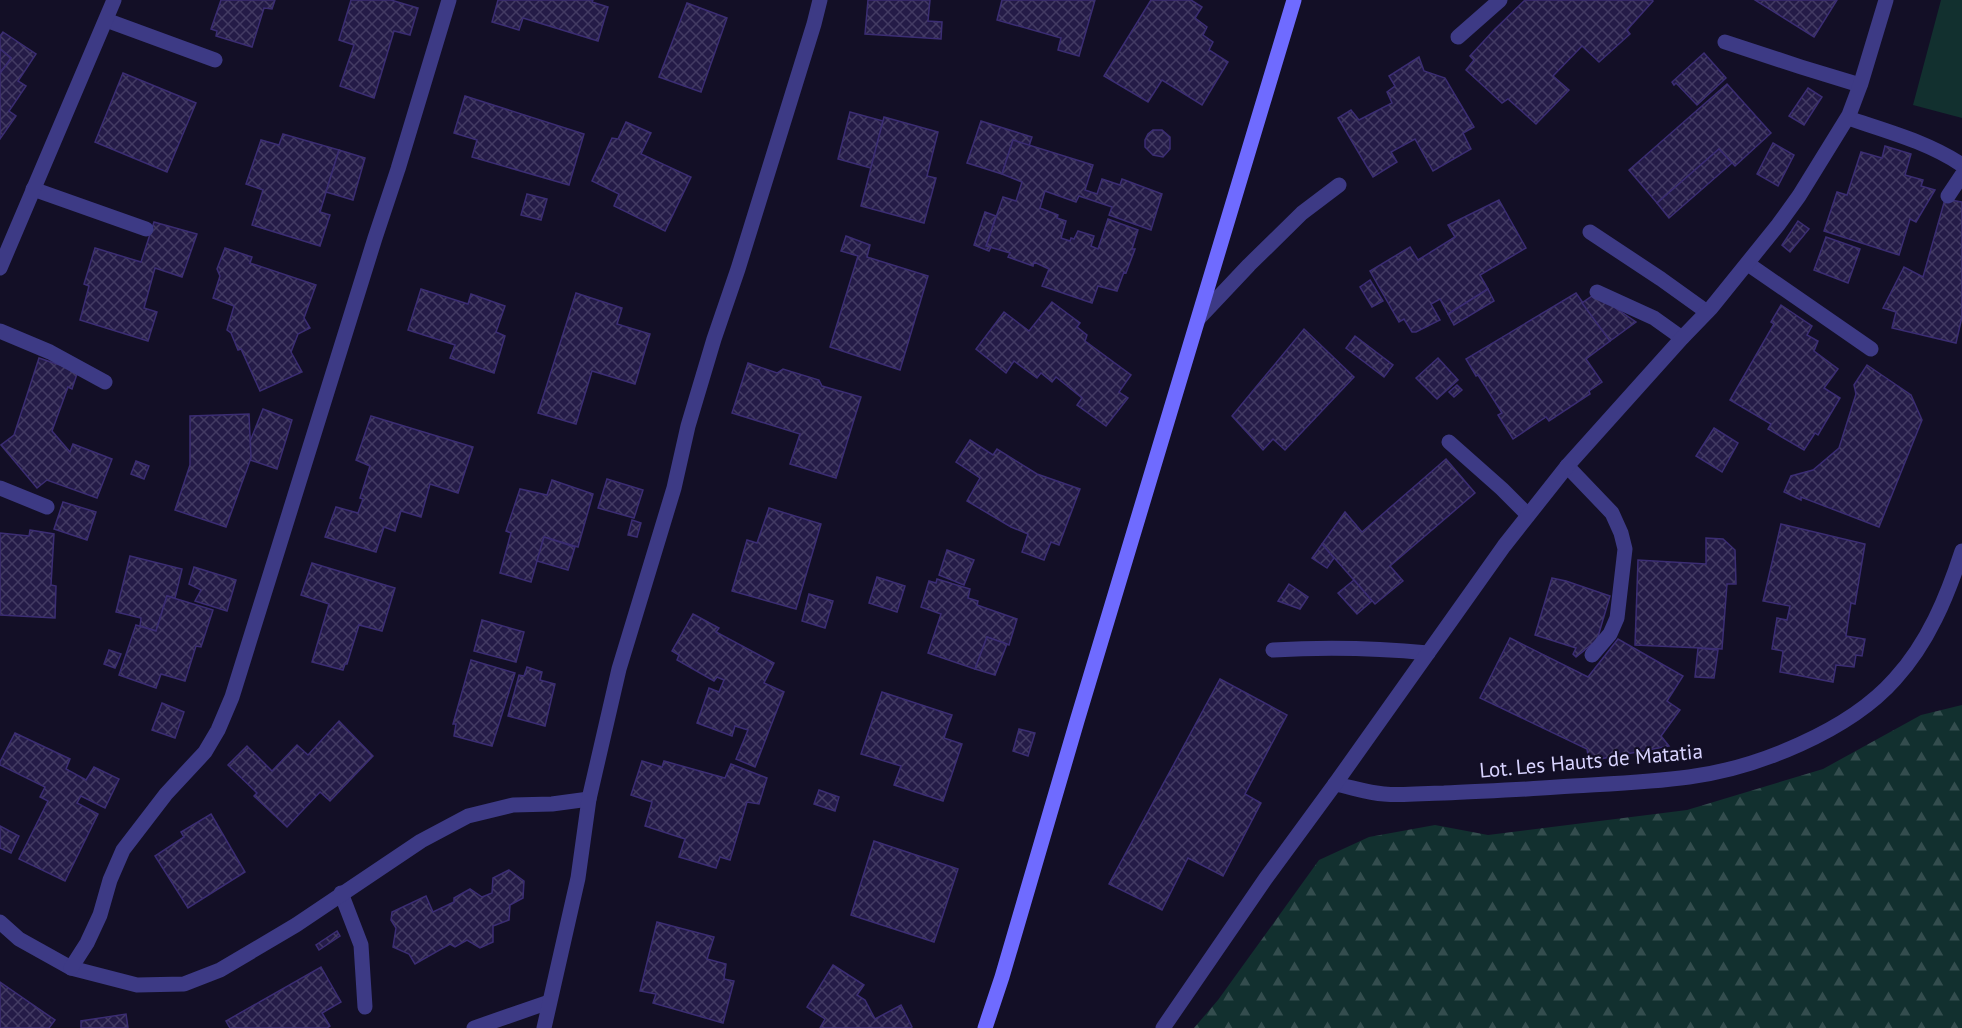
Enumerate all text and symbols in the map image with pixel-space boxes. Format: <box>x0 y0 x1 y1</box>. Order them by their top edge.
street label: Lot. Les Hauts de Matatia <box>1478 737 1704 784</box>

